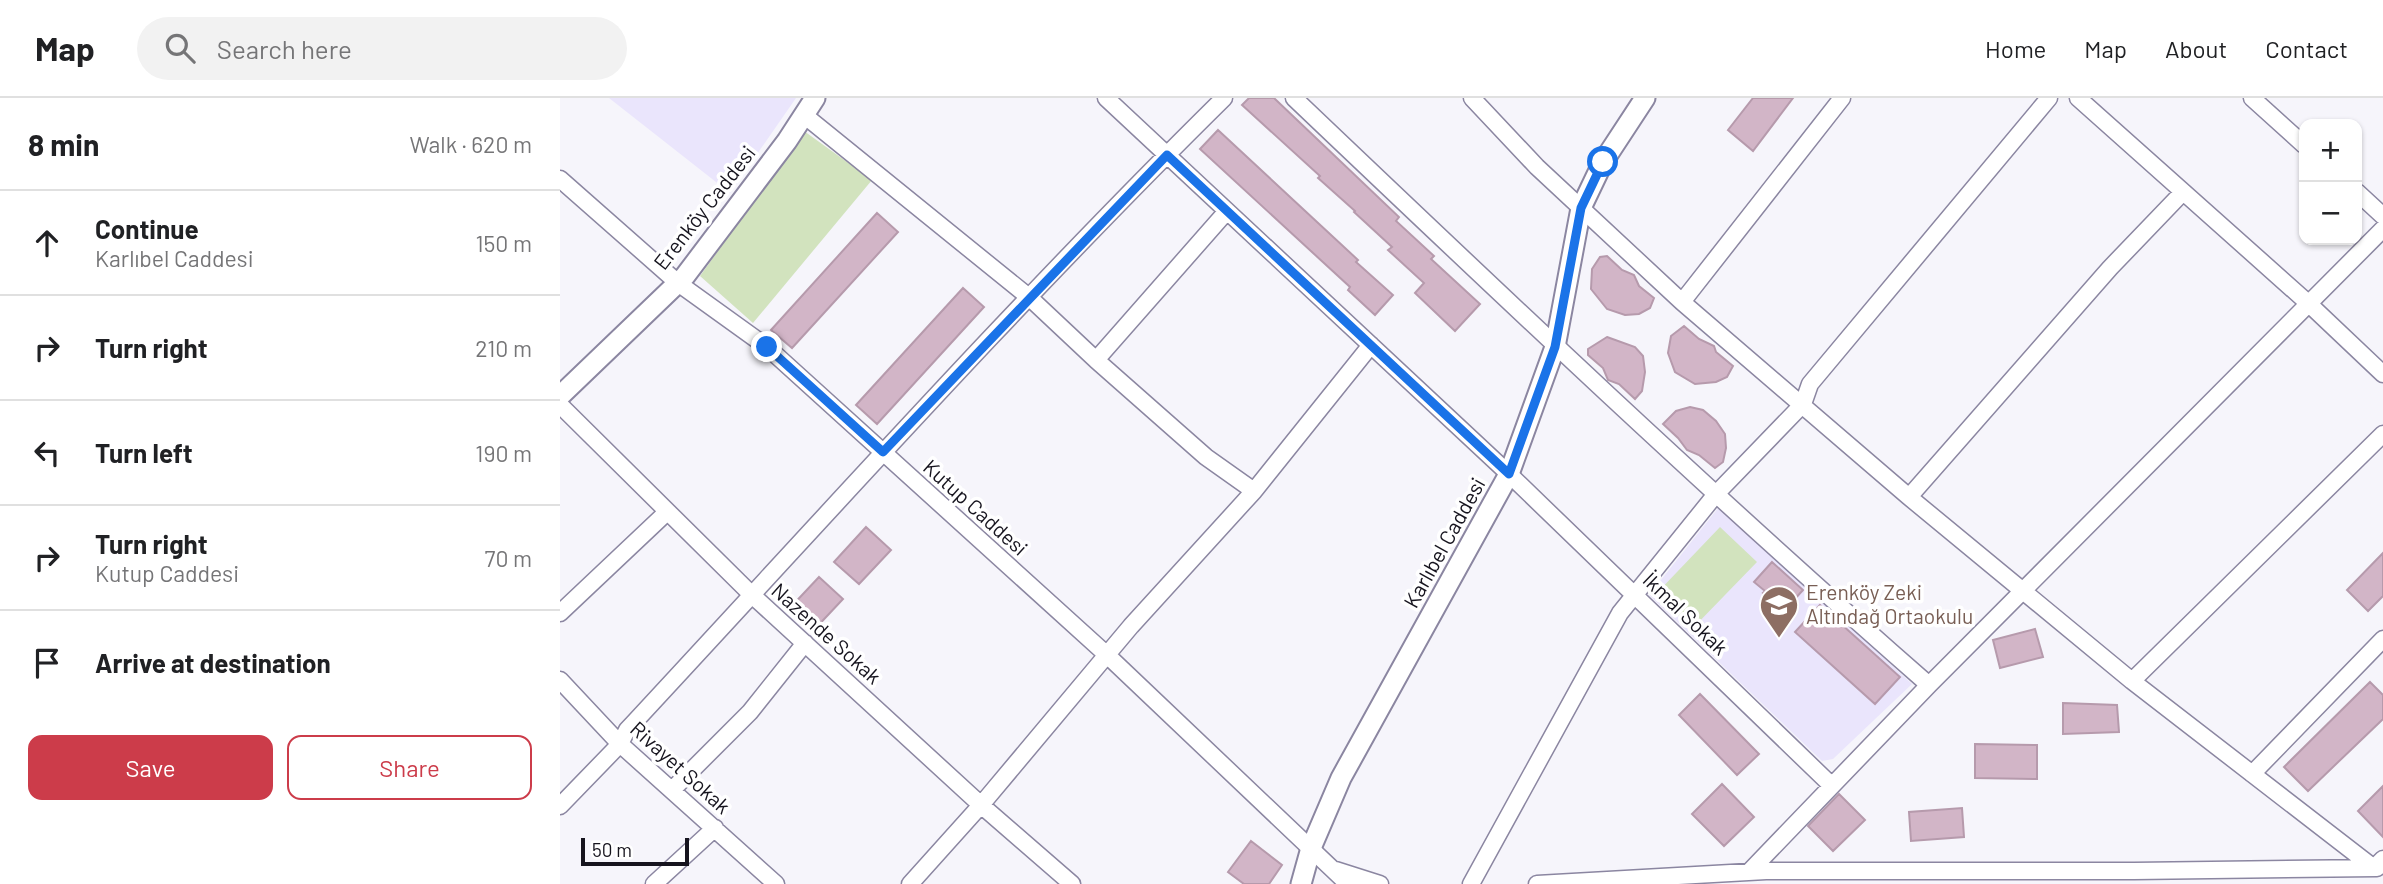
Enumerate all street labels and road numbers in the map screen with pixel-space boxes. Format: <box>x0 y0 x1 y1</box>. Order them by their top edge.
street label: Erenköy Caddesi <box>648 140 760 274</box>
street label: Kutup Caddesi <box>919 454 1033 560</box>
street label: Karlıbel Caddesi <box>1398 473 1490 612</box>
street label: İkmal Sokak <box>1638 566 1734 660</box>
street label: Nazende Sokak <box>767 577 887 689</box>
street label: Rivayet Sokak <box>626 715 736 818</box>

